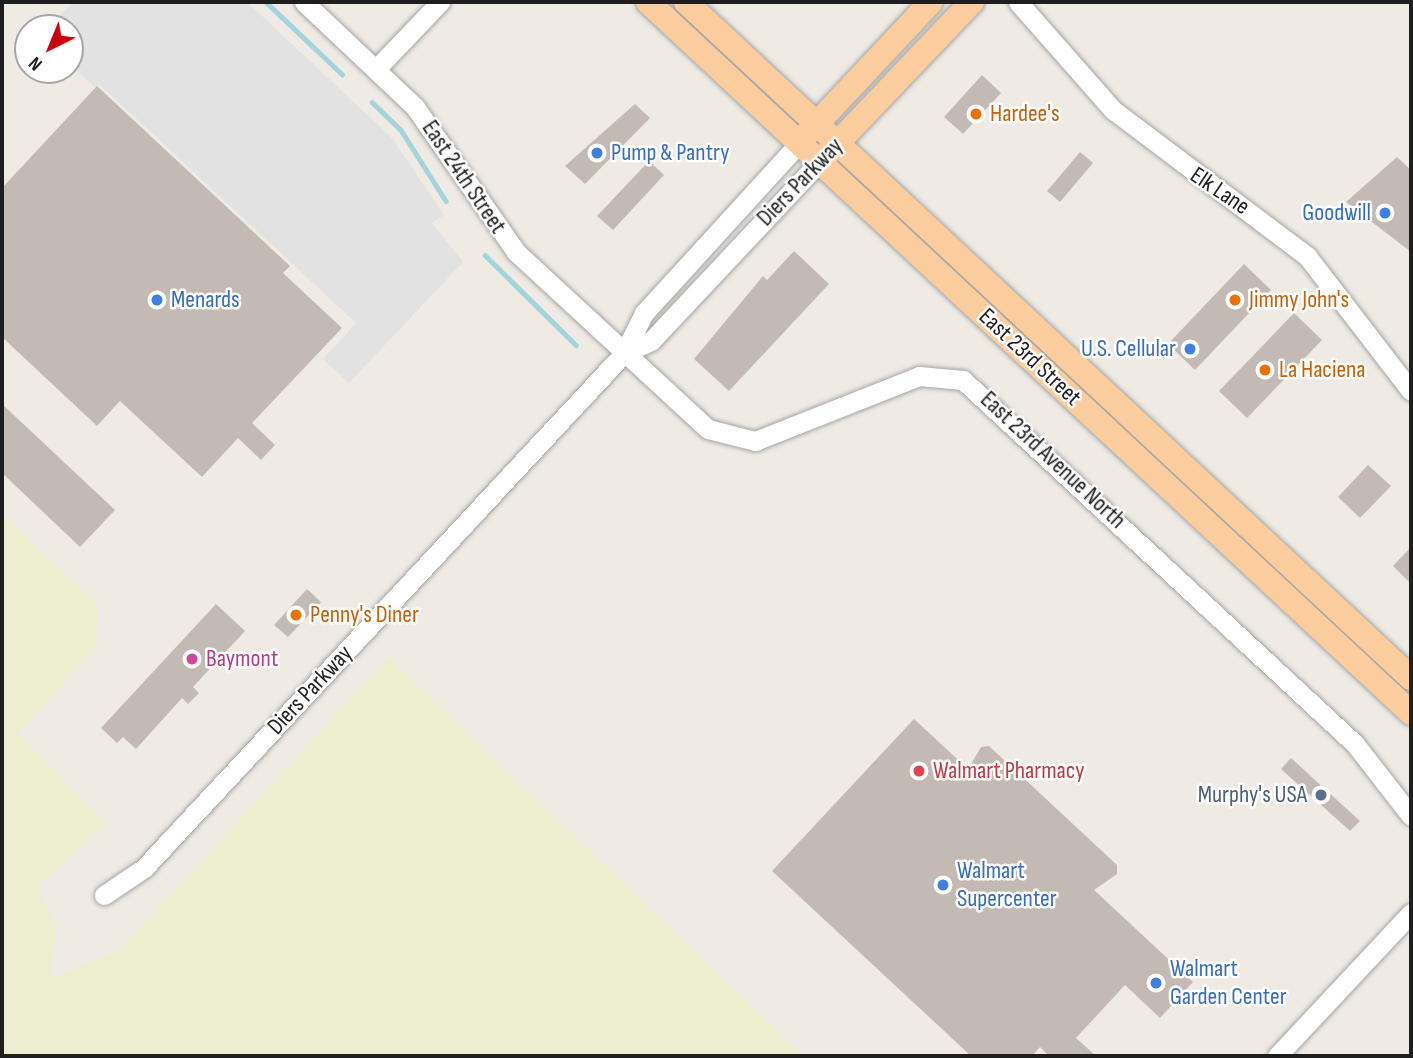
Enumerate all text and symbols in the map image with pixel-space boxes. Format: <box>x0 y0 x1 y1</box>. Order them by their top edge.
north arrow <box>14 14 84 84</box>
text: N <box>24 51 47 75</box>
place label: Hardee's <box>990 100 1060 128</box>
marker: Hardee's <box>968 106 984 122</box>
street label: East 24th Street <box>416 115 512 239</box>
street label: Diers Parkway <box>751 132 849 232</box>
place label: Pump & Pantry <box>611 139 729 167</box>
marker: Pump & Pantry <box>589 145 605 161</box>
street label: Elk Lane <box>1185 161 1255 221</box>
place label: Goodwill <box>1302 199 1371 227</box>
marker: Goodwill <box>1377 205 1393 221</box>
place label: Menards <box>171 286 240 314</box>
place label: Jimmy John's <box>1249 286 1349 314</box>
marker: Menards <box>149 292 165 308</box>
marker: Jimmy John's <box>1227 292 1243 308</box>
street label: East 23rd Street <box>973 302 1087 412</box>
place label: U.S. Cellular <box>1081 335 1176 363</box>
marker: U.S. Cellular <box>1182 341 1198 357</box>
place label: La Haciena <box>1279 356 1366 384</box>
marker: La Haciena <box>1257 362 1273 378</box>
street label: East 23rd Avenue North <box>974 385 1132 535</box>
place label: Penny's Diner <box>310 601 419 629</box>
marker: Penny's Diner <box>288 607 304 623</box>
street label: Diers Parkway <box>261 639 359 741</box>
place label: Baymont <box>206 645 278 673</box>
marker: Baymont <box>184 651 200 667</box>
place label: Walmart Pharmacy <box>933 757 1085 785</box>
marker: Walmart Pharmacy <box>911 763 927 779</box>
place label: Murphy's USA <box>1198 781 1307 809</box>
marker: Murphy's USA <box>1313 787 1329 803</box>
place label: Walmart Supercenter <box>957 857 1057 913</box>
marker: Walmart Supercenter <box>935 877 951 893</box>
place label: Walmart Garden Center <box>1170 955 1287 1011</box>
marker: Walmart Garden Center <box>1148 975 1164 991</box>

